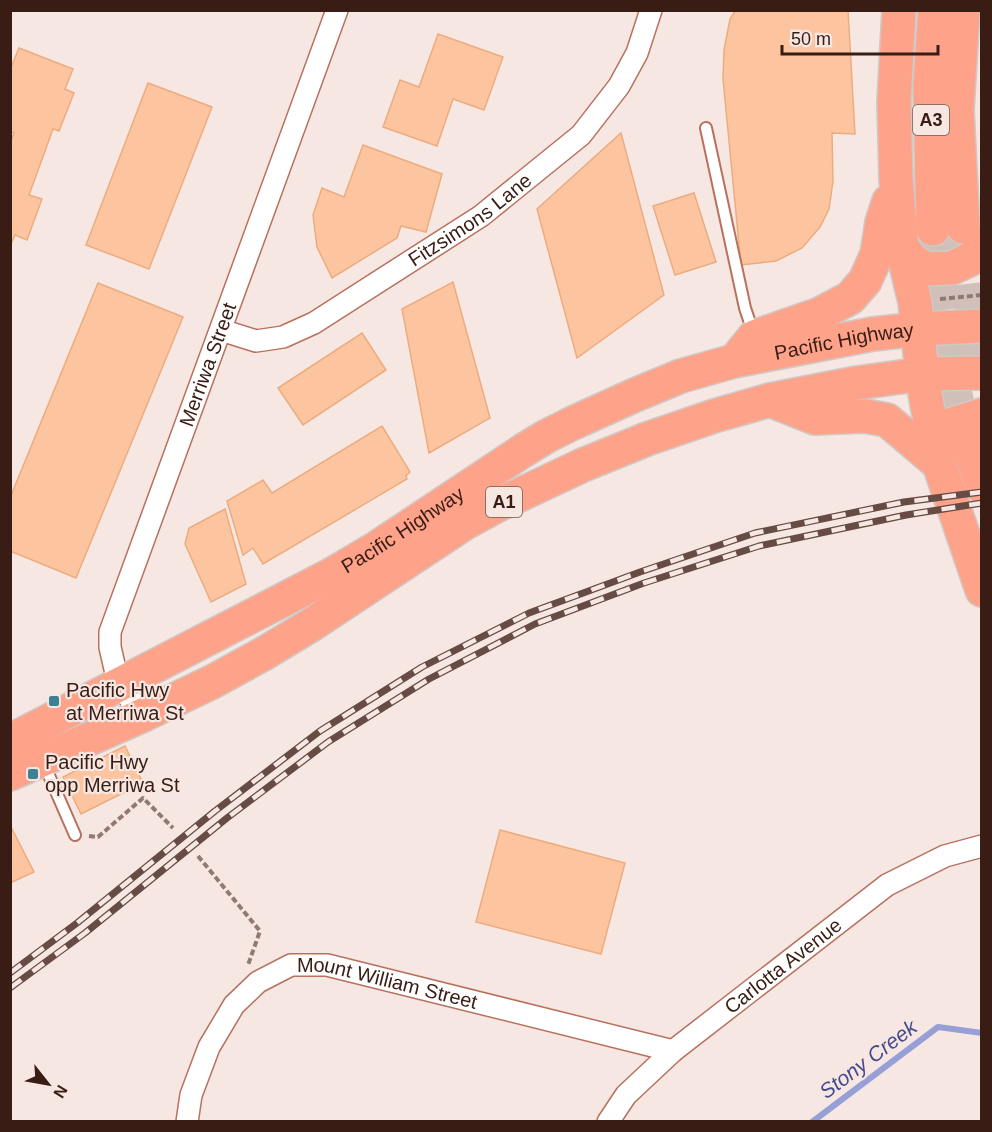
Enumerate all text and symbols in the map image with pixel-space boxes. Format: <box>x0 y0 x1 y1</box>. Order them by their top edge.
scale bar <box>782 18 938 56</box>
text: 50 m <box>791 29 831 49</box>
road number: A3 <box>913 105 949 135</box>
street label: Fitzsimons Lane <box>404 169 536 271</box>
street label: Merriwa Street <box>175 299 240 429</box>
street label: Pacific Highway <box>772 319 915 364</box>
street label: Pacific Highway <box>337 482 468 577</box>
road number: A1 <box>486 487 522 517</box>
place label: Pacific Hwy at Merriwa St <box>66 679 184 724</box>
marker: Pacific Hwy at Merriwa St <box>47 694 61 708</box>
place label: Pacific Hwy opp Merriwa St <box>45 751 180 796</box>
marker: Pacific Hwy opp Merriwa St <box>26 767 40 781</box>
street label: Carlotta Avenue <box>720 913 846 1018</box>
street label: Mount William Street <box>297 954 480 1013</box>
water label: Stony Creek <box>815 1014 922 1103</box>
north arrow <box>18 1054 78 1114</box>
text: N <box>50 1082 71 1101</box>

